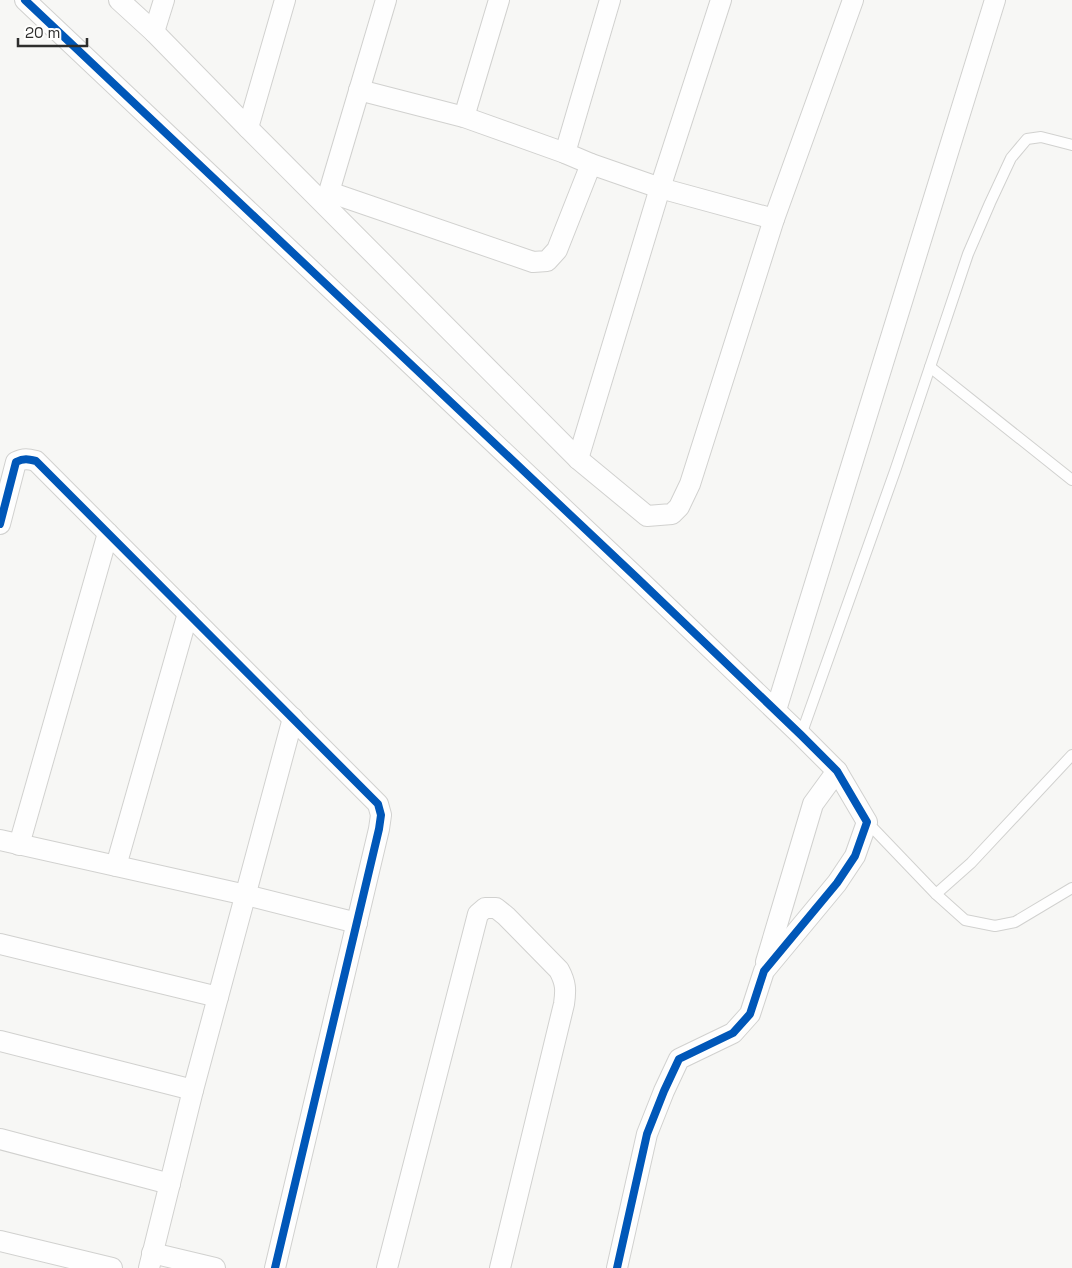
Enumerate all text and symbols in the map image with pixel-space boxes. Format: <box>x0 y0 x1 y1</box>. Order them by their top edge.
scale bar <box>18 15 86 47</box>
text: 20 m <box>25 23 60 42</box>

